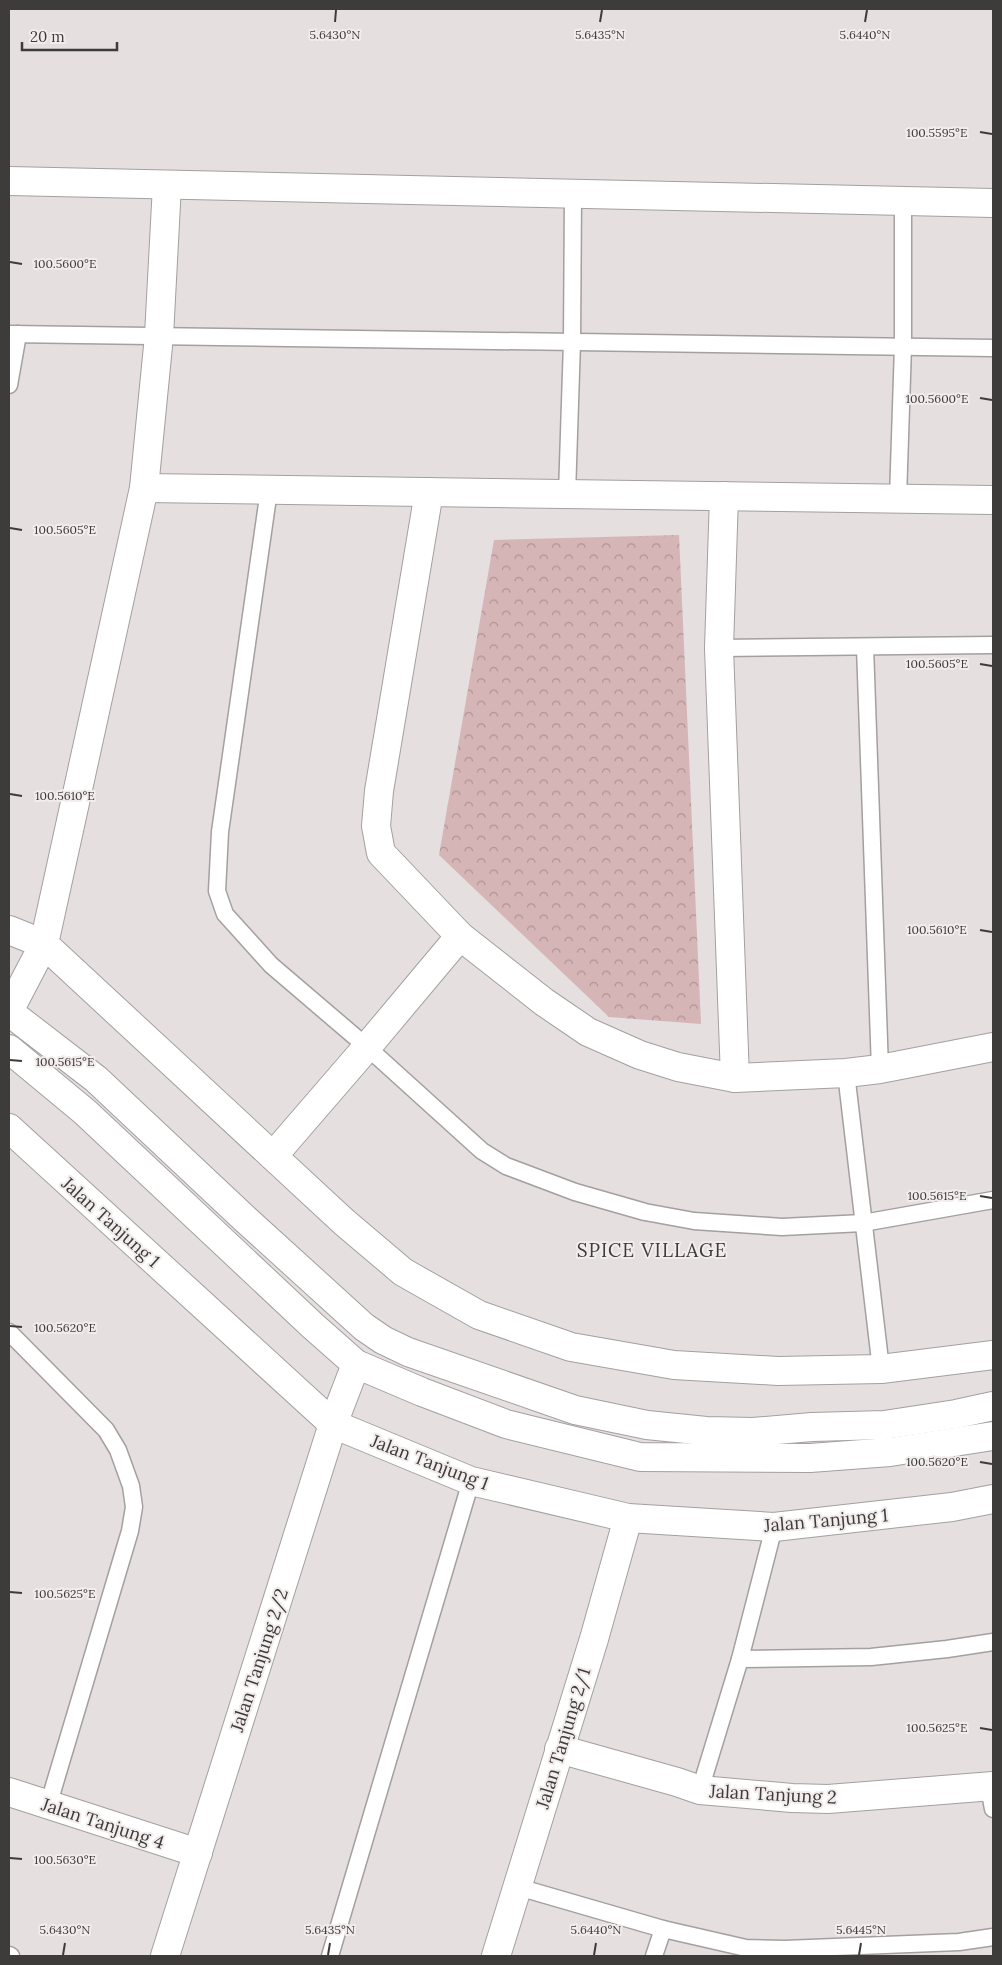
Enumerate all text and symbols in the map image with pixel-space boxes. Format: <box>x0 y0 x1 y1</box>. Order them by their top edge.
scale bar <box>22 20 118 52</box>
text: 20 m <box>30 27 65 46</box>
text: 5.6430°N <box>310 27 360 42</box>
text: 5.6435°N <box>575 27 625 42</box>
text: 5.6440°N <box>840 27 890 42</box>
text: 100.5595°E <box>907 125 967 140</box>
text: 100.5600°E <box>34 256 96 271</box>
text: 100.5600°E <box>906 391 968 406</box>
text: 100.5605°E <box>34 522 96 537</box>
text: 100.5605°E <box>906 656 968 671</box>
text: 100.5610°E <box>35 788 95 803</box>
text: 100.5610°E <box>907 922 967 937</box>
text: 100.5615°E <box>36 1054 94 1069</box>
street label: Jalan Tanjung 1 <box>56 1171 165 1272</box>
text: 100.5615°E <box>908 1188 966 1203</box>
district label: SPICE VILLAGE <box>577 1238 727 1262</box>
text: 100.5620°E <box>34 1320 96 1335</box>
street label: Jalan Tanjung 1 <box>367 1429 492 1495</box>
text: 100.5620°E <box>906 1454 968 1469</box>
street label: Jalan Tanjung 1 <box>762 1503 889 1537</box>
text: 100.5625°E <box>35 1586 95 1601</box>
street label: Jalan Tanjung 2/2 <box>225 1586 293 1735</box>
street label: Jalan Tanjung 2/1 <box>530 1665 595 1812</box>
text: 100.5625°E <box>907 1720 967 1735</box>
street label: Jalan Tanjung 2 <box>708 1779 837 1809</box>
street label: Jalan Tanjung 4 <box>38 1792 167 1854</box>
text: 100.5630°E <box>34 1852 96 1867</box>
text: 5.6430°N <box>40 1922 90 1937</box>
text: 5.6435°N <box>305 1922 355 1937</box>
text: 5.6440°N <box>571 1922 621 1937</box>
text: 5.6445°N <box>836 1922 886 1937</box>

